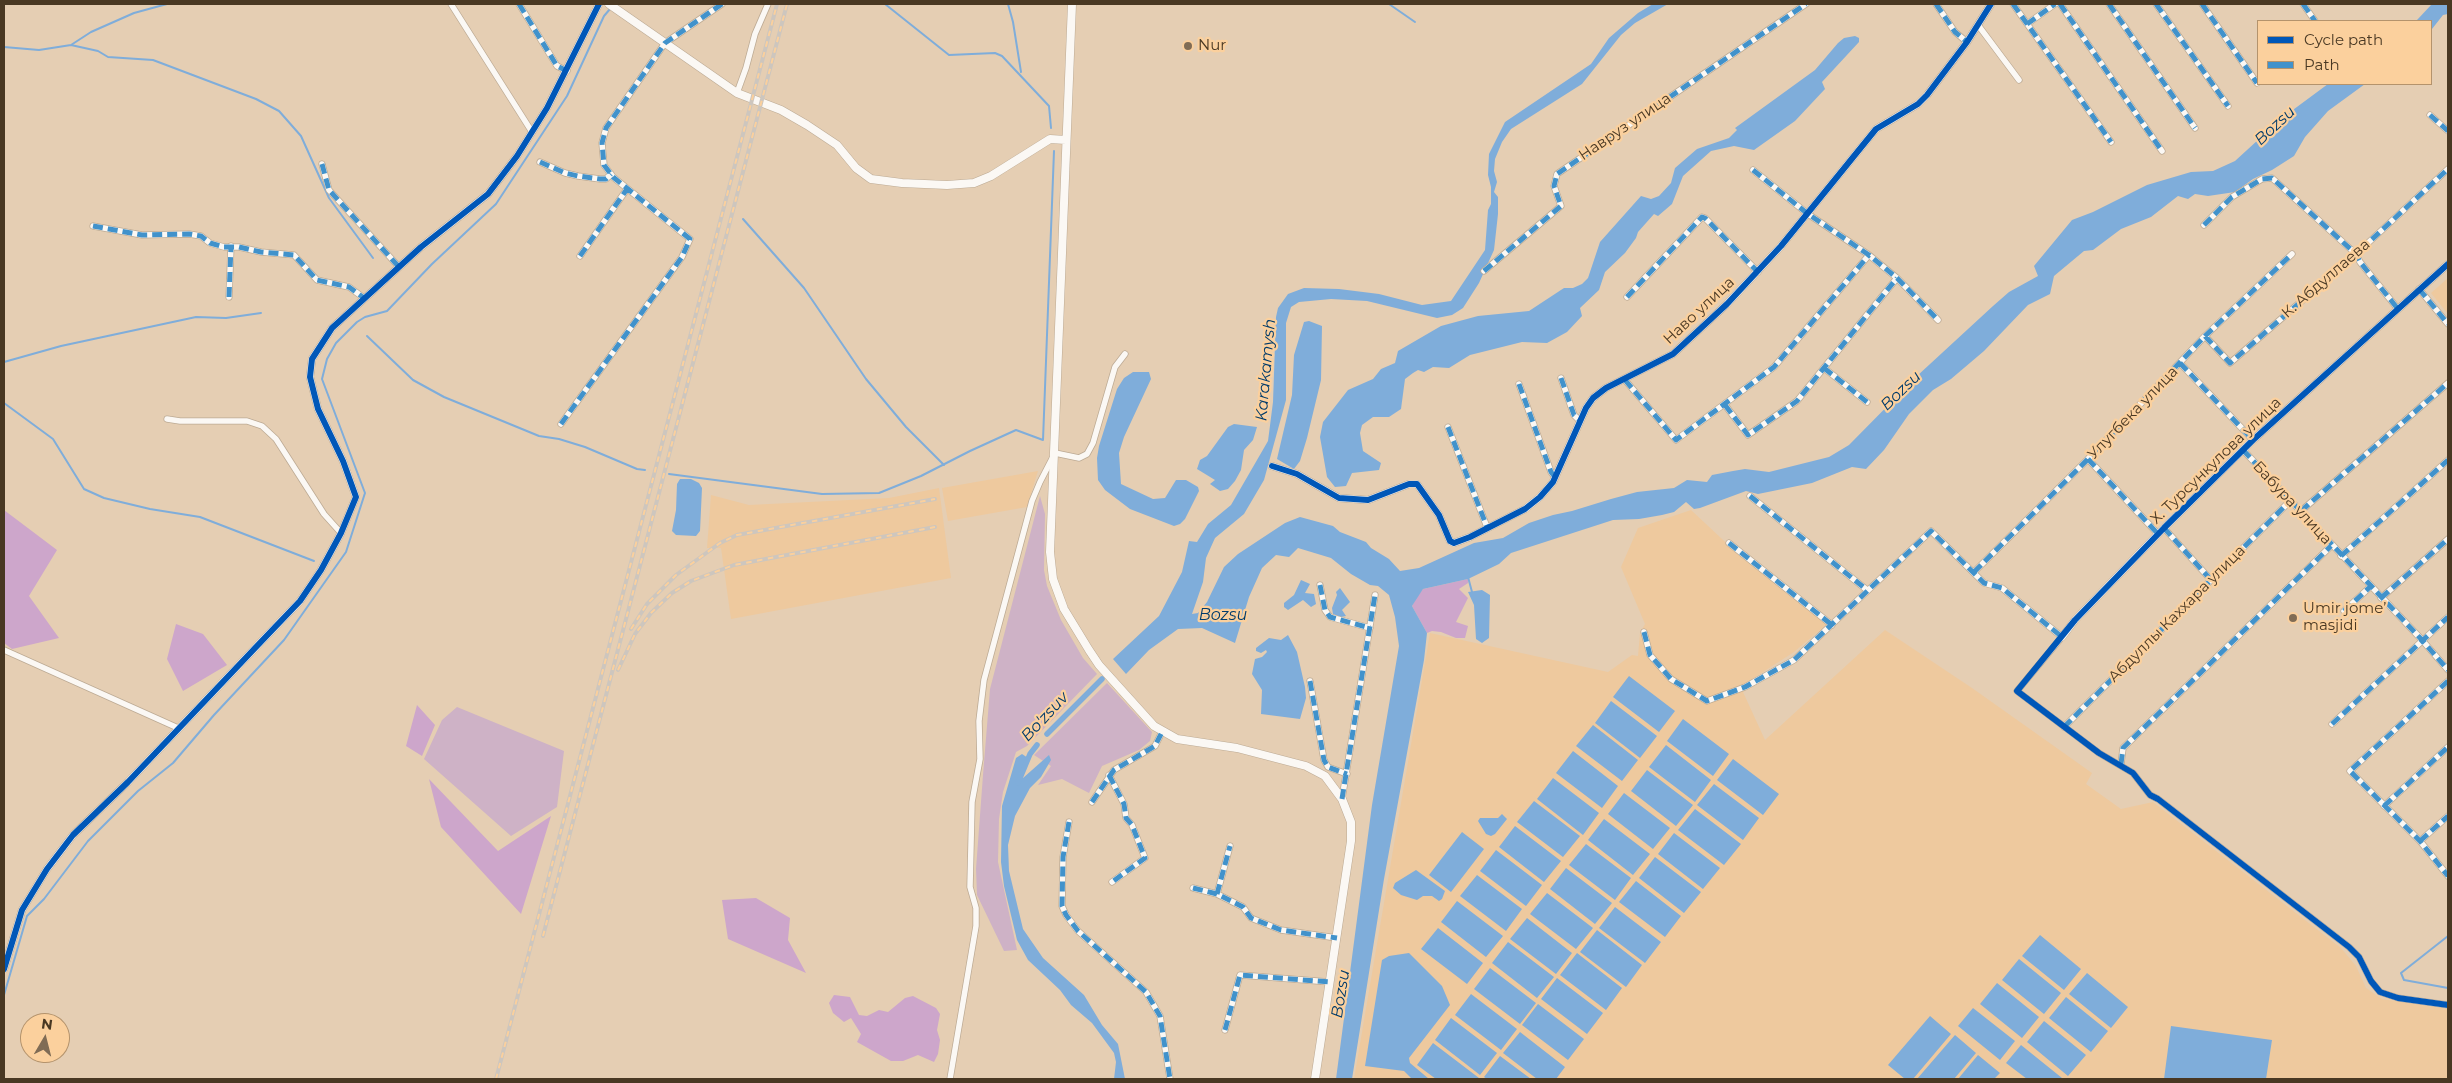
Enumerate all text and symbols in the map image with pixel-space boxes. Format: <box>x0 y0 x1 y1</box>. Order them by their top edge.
legend <box>2257 20 2432 85</box>
text: Cycle path <box>2304 30 2383 49</box>
place label: Nur <box>1198 37 1226 55</box>
marker: Nur <box>1182 40 1194 52</box>
text: Path <box>2304 55 2340 74</box>
street label: Навруз улица <box>1575 90 1675 164</box>
water label: Bozsu <box>2251 102 2299 150</box>
street label: К. Абдуллаева <box>2278 236 2374 322</box>
street label: Наво улица <box>1660 274 1738 348</box>
water label: Karakamysh <box>1252 318 1280 422</box>
street label: Улугбека улица <box>2084 363 2182 463</box>
water label: Bozsu <box>1877 367 1925 415</box>
street label: Х. Турсункулова улица <box>2147 394 2285 528</box>
street label: Бабура улица <box>2249 458 2335 548</box>
street label: Абдуллы Каххара улица <box>2105 542 2249 686</box>
place label: Umir jome’ masjidi <box>2303 600 2386 635</box>
water label: Bozsu <box>1199 605 1247 625</box>
marker: Umir jome’ masjidi <box>2287 612 2299 624</box>
water label: Bo'zsuv <box>1017 688 1073 746</box>
water label: Bozsu <box>1328 968 1354 1020</box>
north arrow <box>20 1013 70 1063</box>
text: N <box>40 1014 54 1034</box>

